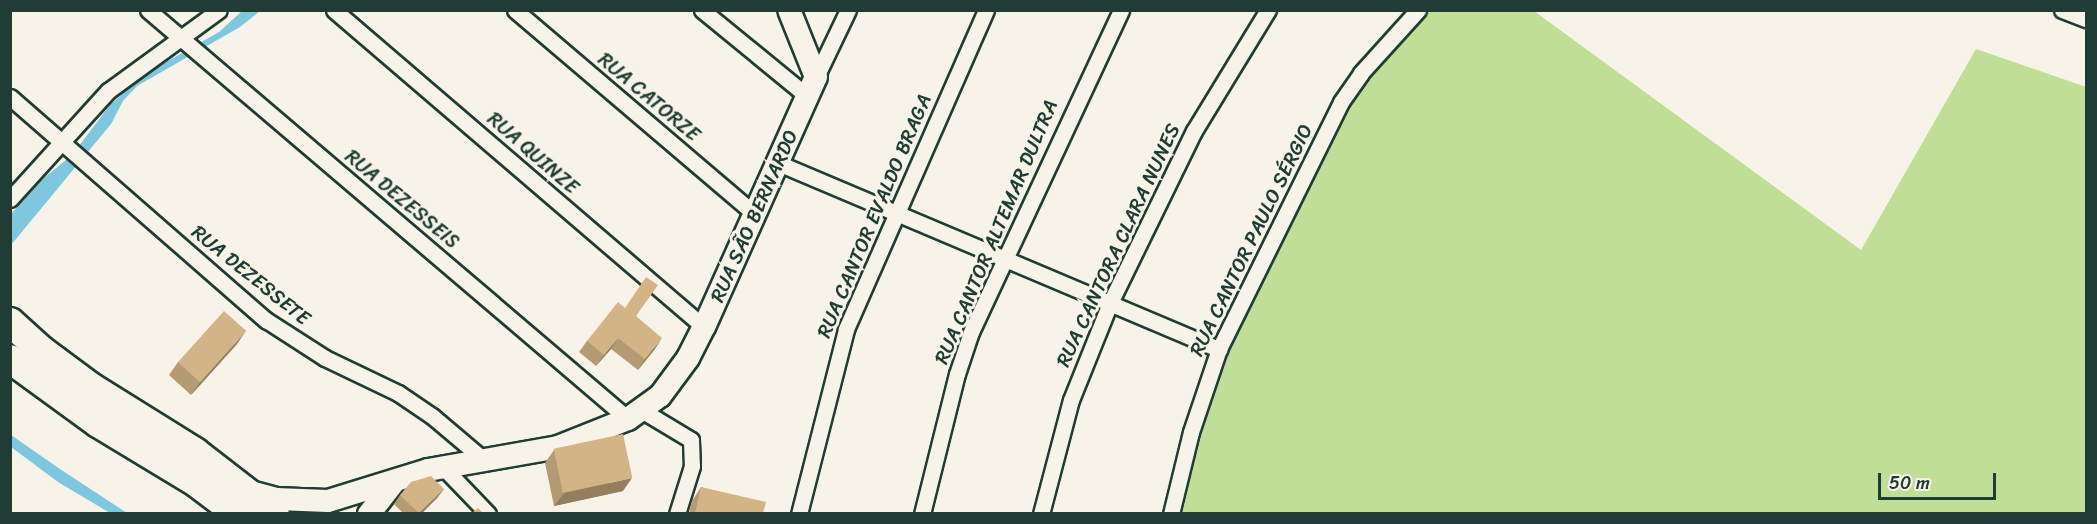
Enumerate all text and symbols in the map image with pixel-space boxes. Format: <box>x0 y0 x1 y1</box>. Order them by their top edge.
street label: RUA CATORZE <box>593 47 705 147</box>
street label: RUA CANTOR EVALDO BRAGA <box>813 93 935 339</box>
street label: RUA CANTOR ALTEMAR DULTRA <box>930 98 1062 366</box>
street label: RUA QUINZE <box>483 107 583 199</box>
street label: RUA CANTOR PAULO SÉRGIO <box>1184 120 1318 360</box>
street label: RUA CANTORA CLARA NUNES <box>1051 121 1185 369</box>
street label: RUA SÃO BERNARDO <box>705 126 803 306</box>
street label: RUA DEZESSEIS <box>339 144 465 254</box>
street label: RUA DEZESSETE <box>187 220 315 330</box>
scale bar <box>1881 461 2000 499</box>
text: 50 m <box>1889 467 1930 499</box>

